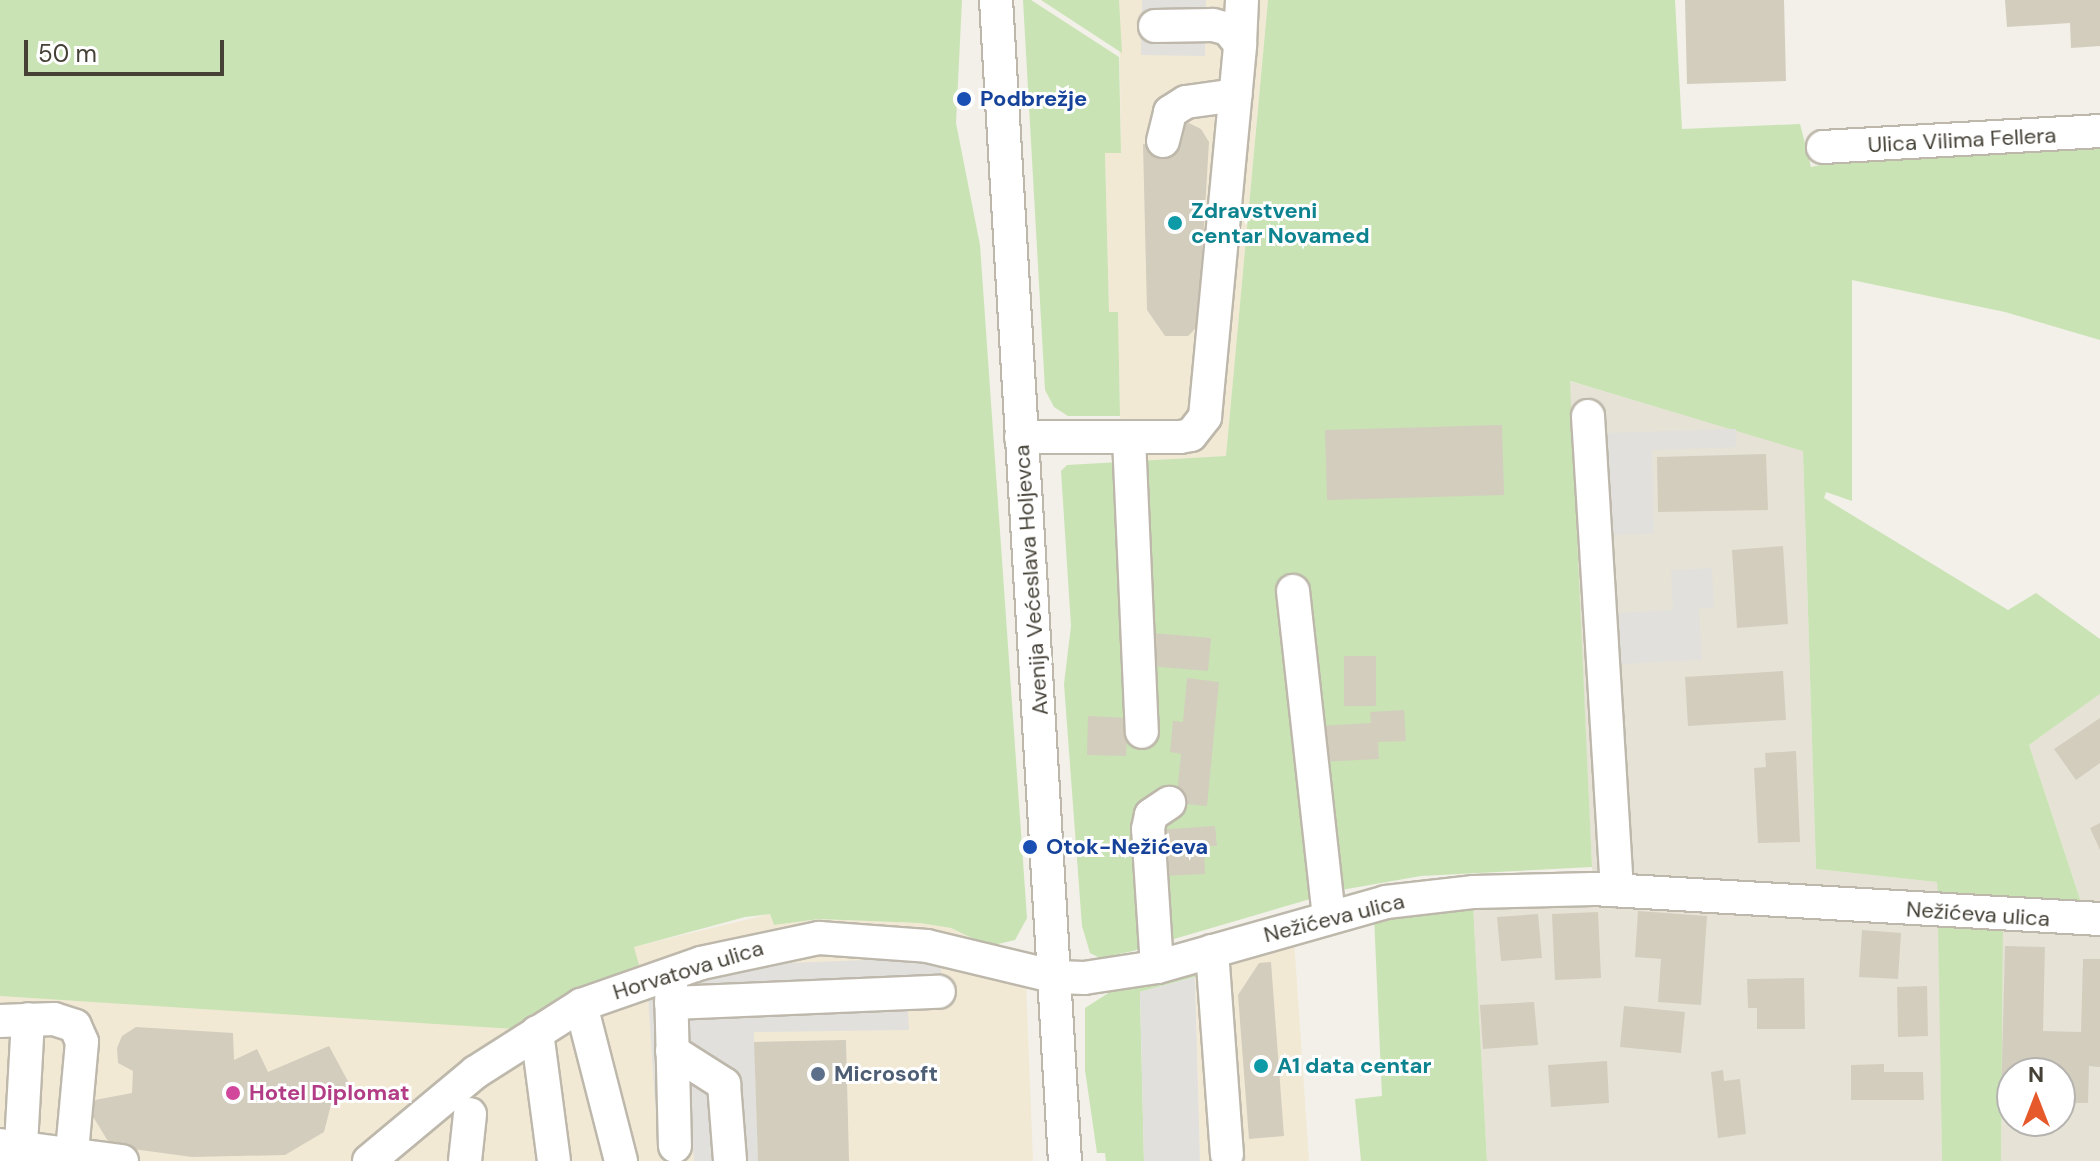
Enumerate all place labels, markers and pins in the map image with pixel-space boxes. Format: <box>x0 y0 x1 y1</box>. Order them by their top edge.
place label: Podbrežje <box>980 86 1087 112</box>
marker: Podbrežje <box>955 90 973 108</box>
place label: Zdravstveni centar Novamed <box>1191 197 1370 248</box>
marker: Zdravstveni centar Novamed <box>1166 214 1184 232</box>
place label: Otok-Nežićeva <box>1046 834 1208 860</box>
marker: Otok-Nežićeva <box>1021 838 1039 856</box>
place label: A1 data centar <box>1277 1053 1431 1079</box>
marker: A1 data centar <box>1252 1057 1270 1075</box>
place label: Microsoft <box>834 1061 938 1087</box>
marker: Microsoft <box>809 1065 827 1083</box>
place label: Hotel Diplomat <box>249 1080 409 1106</box>
marker: Hotel Diplomat <box>224 1084 242 1102</box>

